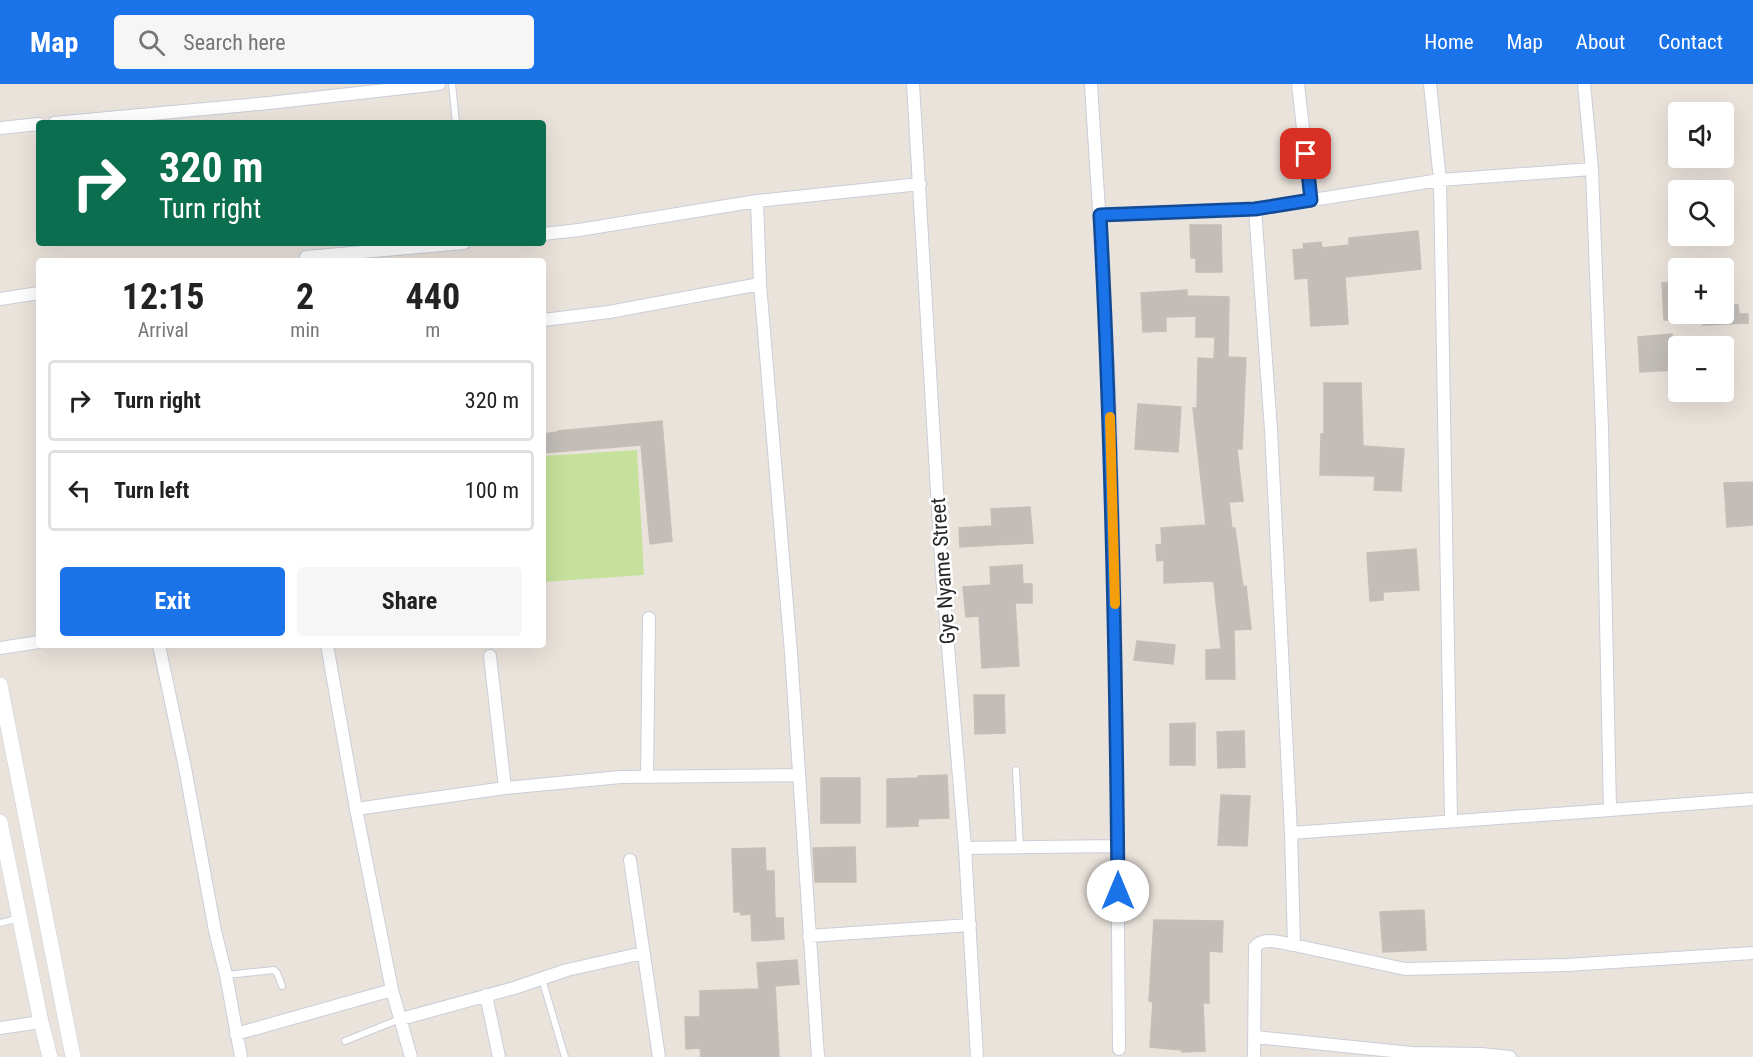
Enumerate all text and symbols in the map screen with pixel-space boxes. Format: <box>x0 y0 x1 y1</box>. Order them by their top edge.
search box <box>114 15 534 69</box>
text: Map <box>30 26 78 59</box>
icon: search <box>135 26 168 59</box>
text: Search here <box>183 30 286 55</box>
text: Home <box>1424 30 1474 54</box>
text: Map <box>1507 30 1543 54</box>
text: About <box>1576 30 1625 54</box>
text: Contact <box>1658 30 1723 54</box>
map controls <box>1668 102 1734 402</box>
button: sound <box>1668 102 1734 168</box>
pin <box>1280 128 1331 179</box>
icon: arrive <box>1289 137 1322 170</box>
text: 320 m <box>159 143 264 192</box>
icon: right <box>60 144 138 222</box>
button: search <box>1668 180 1734 246</box>
text: Turn right <box>159 193 261 225</box>
button: + <box>1668 258 1734 324</box>
text: 12:15 <box>122 276 204 318</box>
text: 2 <box>296 276 314 318</box>
text: 440 <box>406 276 460 318</box>
text: Arrival <box>138 318 189 342</box>
text: min <box>290 318 320 342</box>
text: m <box>425 318 440 342</box>
button: − <box>1668 336 1734 402</box>
icon: right <box>63 384 96 417</box>
text: Turn right <box>114 388 201 413</box>
text: 320 m <box>465 388 519 413</box>
icon: left <box>63 474 96 507</box>
text: Turn left <box>114 478 189 503</box>
text: 100 m <box>465 478 519 503</box>
street label: Gye Nyame Street <box>926 497 960 645</box>
button: Exit <box>60 567 285 636</box>
button: Share <box>297 567 522 636</box>
position arrow <box>1086 859 1150 923</box>

